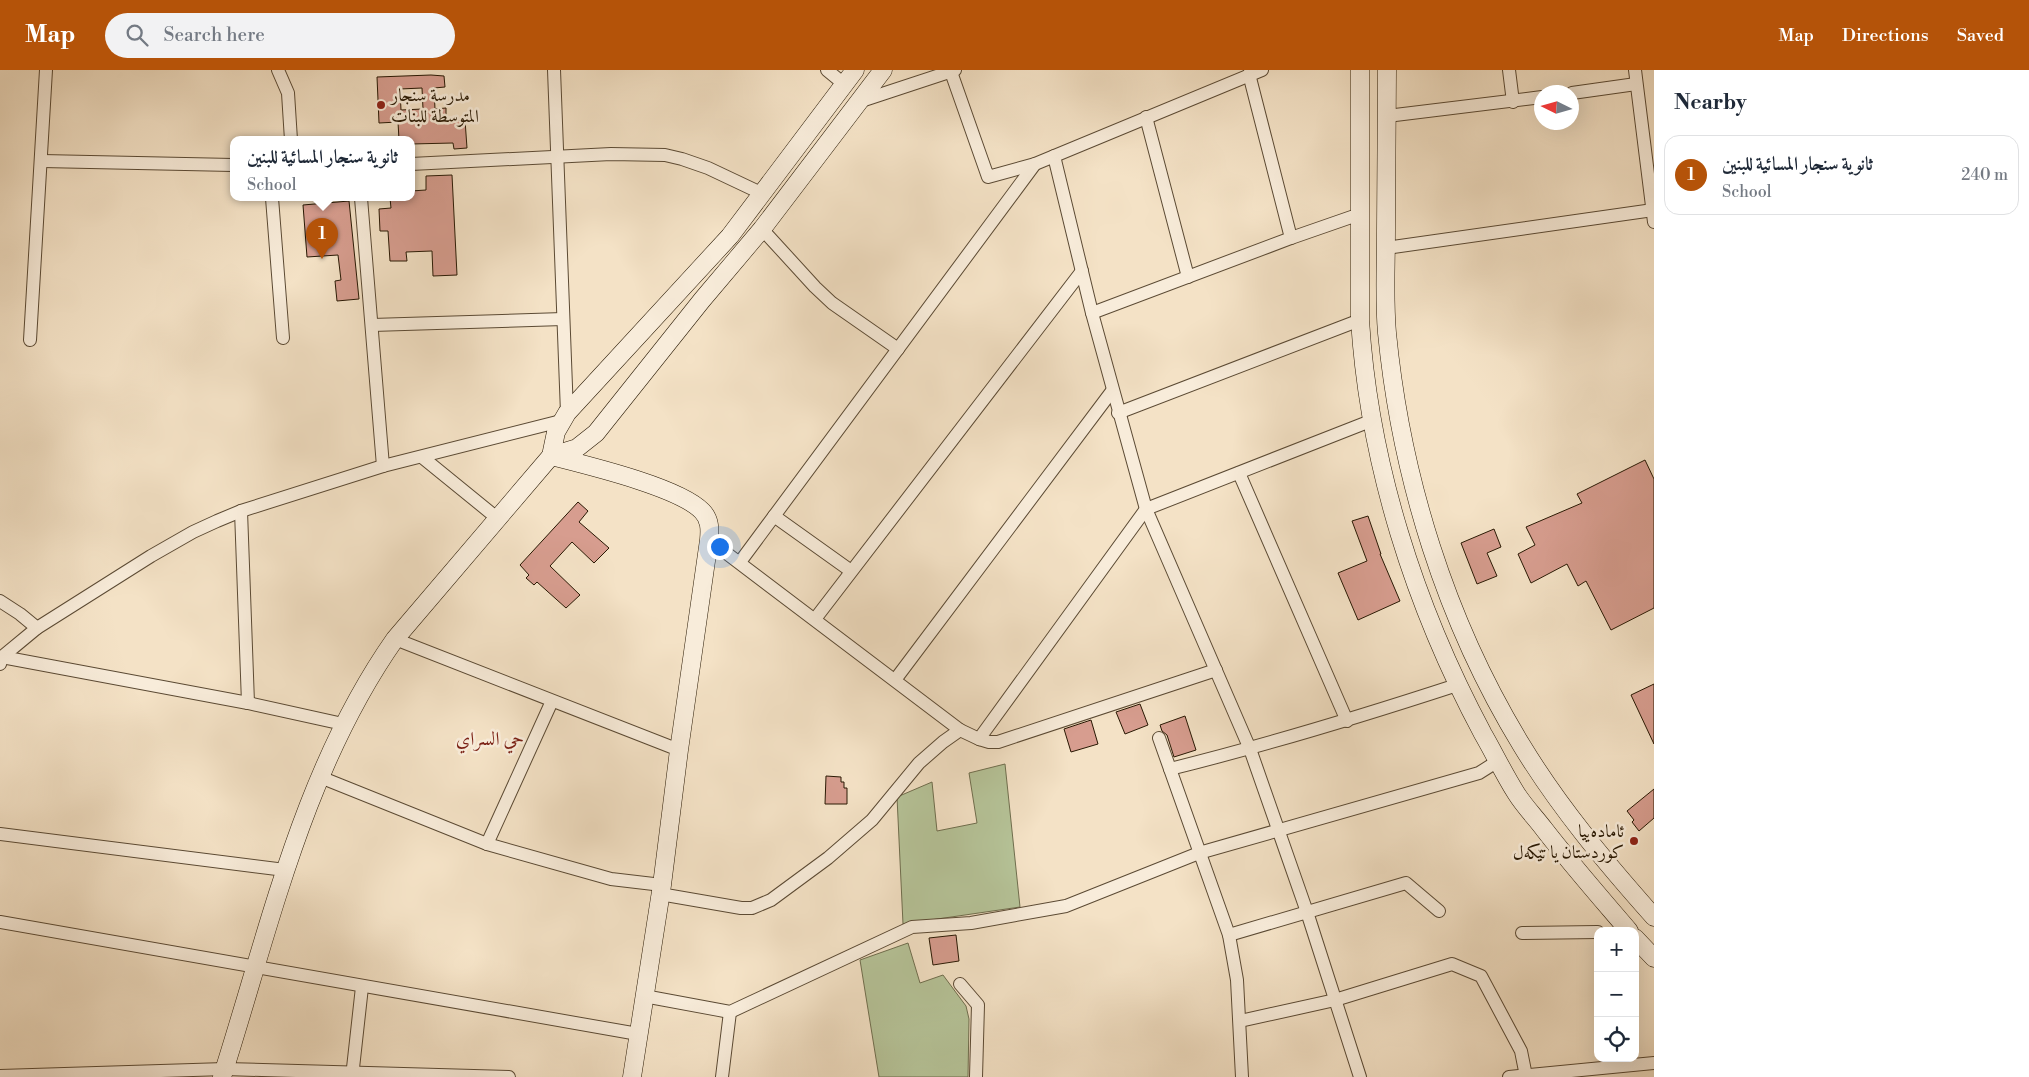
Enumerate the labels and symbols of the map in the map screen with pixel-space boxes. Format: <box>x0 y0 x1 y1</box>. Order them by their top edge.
place label: مدرسة سنجار المتوسطة للبنات <box>389 84 479 128</box>
north arrow <box>1534 85 1579 130</box>
marker: مدرسة سنجار المتوسطة للبنات <box>375 99 387 111</box>
pin: 1 <box>306 218 338 259</box>
your location <box>707 534 733 560</box>
district label: حي السراي <box>456 727 524 754</box>
place label: ئامادەییا کوردستان یا تێکەل <box>1513 820 1625 864</box>
marker: ئامادەییا کوردستان یا تێکەل <box>1628 835 1640 847</box>

